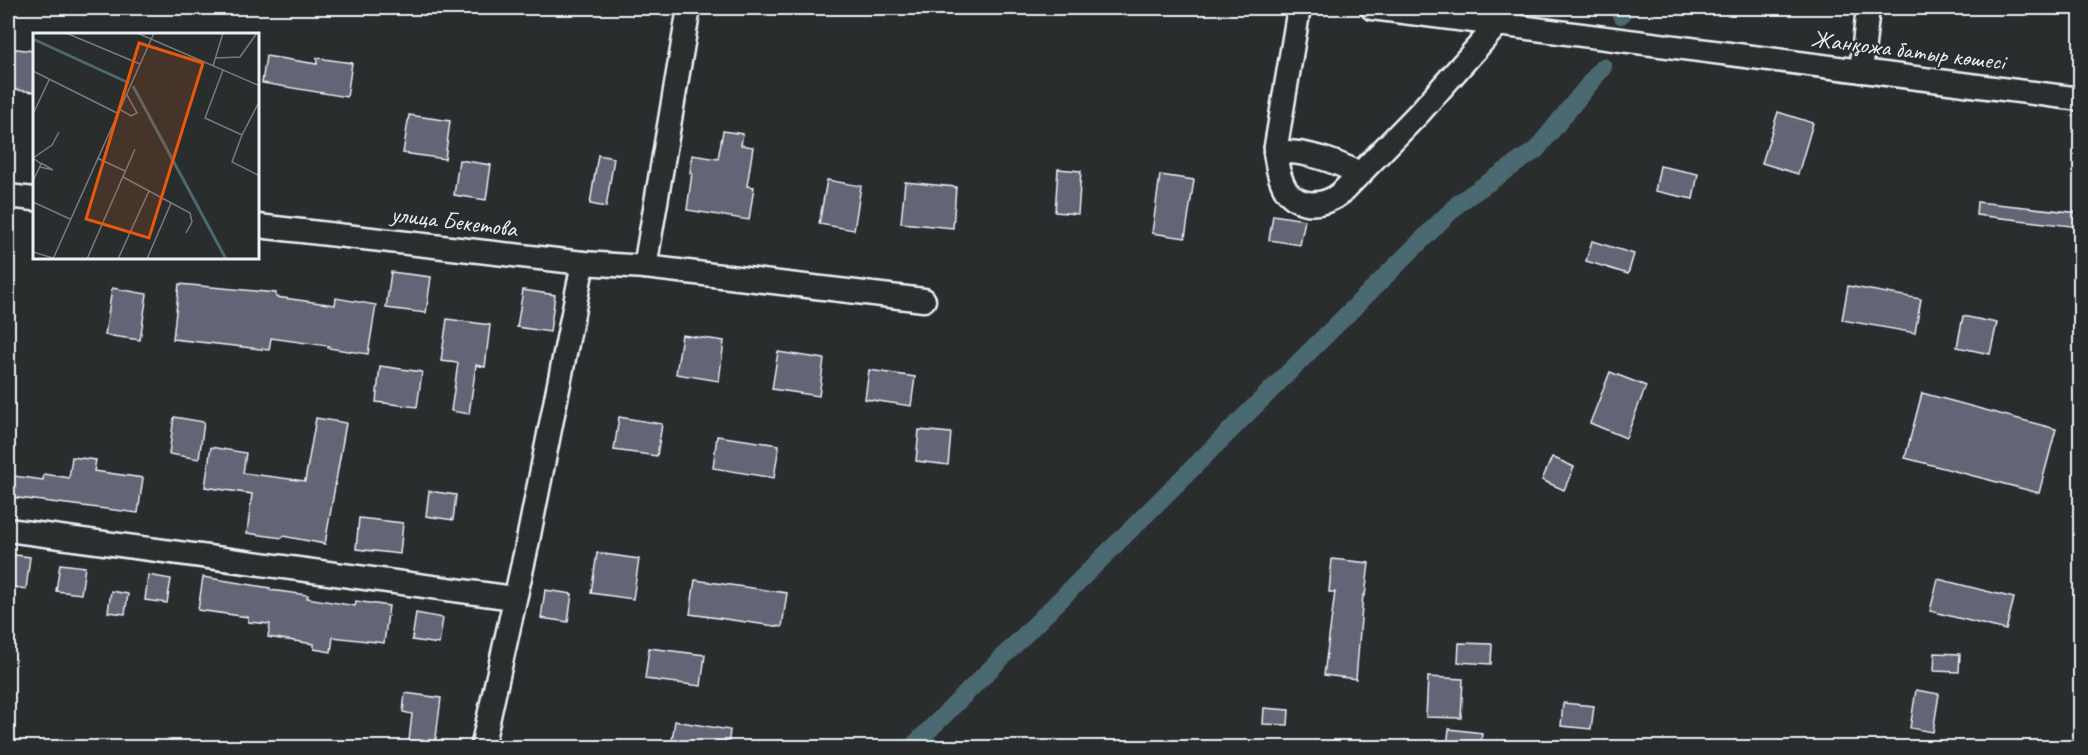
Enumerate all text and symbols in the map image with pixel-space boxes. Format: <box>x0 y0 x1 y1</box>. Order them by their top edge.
street label: Жанқожа батыр көшесі <box>1809 23 2009 77</box>
inset map <box>33 33 260 260</box>
street label: улица Бекетова <box>387 198 520 244</box>

